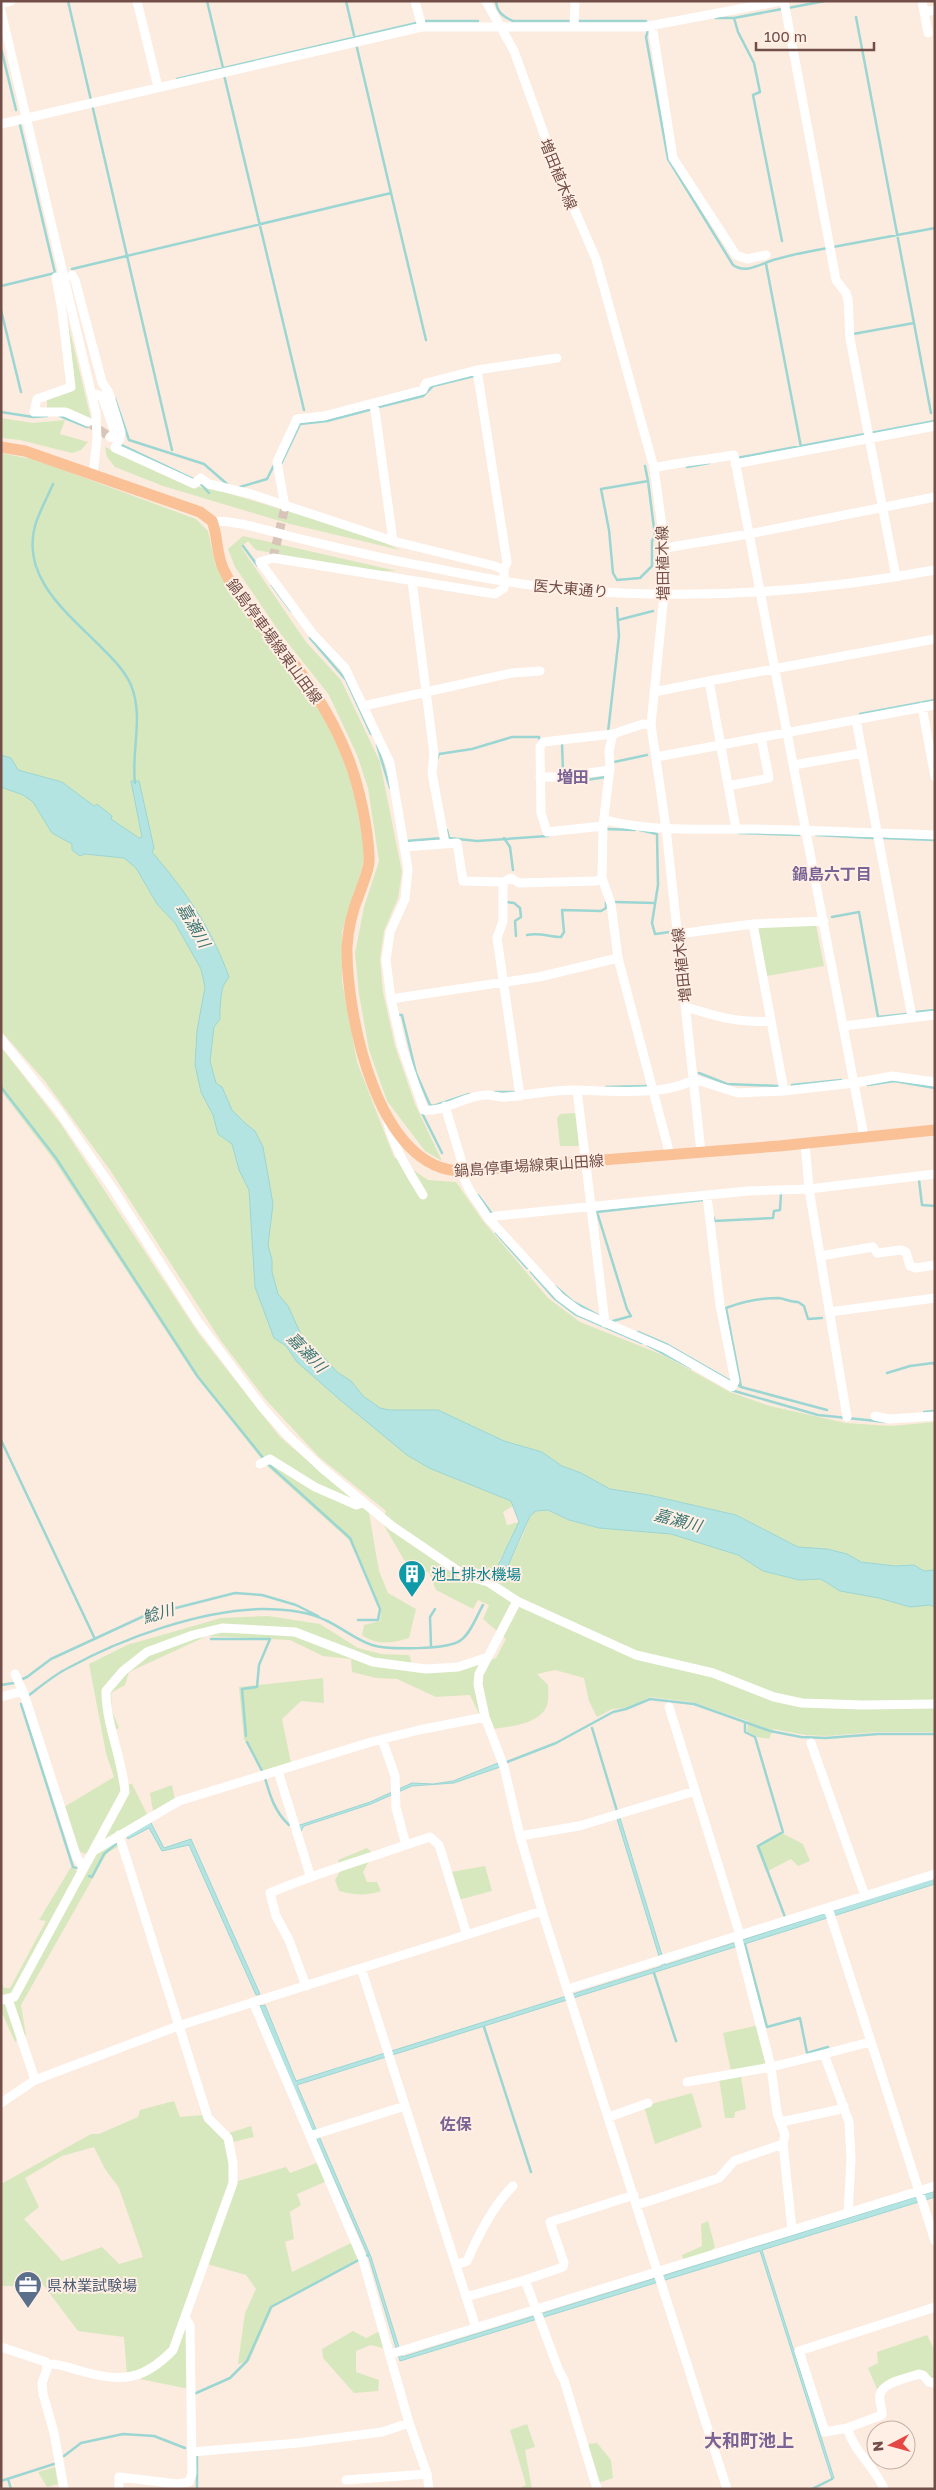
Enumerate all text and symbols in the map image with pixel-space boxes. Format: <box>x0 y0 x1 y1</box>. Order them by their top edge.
scale bar <box>756 20 874 52</box>
text: 100 m <box>764 27 807 45</box>
street label: 増田植木線 <box>537 136 581 212</box>
street label: 増田植木線 <box>652 525 672 601</box>
street label: 鍋島停車場線東山田線 <box>224 575 326 707</box>
street label: 医大東通り <box>533 576 609 600</box>
district label: 増田 <box>557 767 589 787</box>
district label: 鍋島六丁目 <box>792 864 872 884</box>
water label: 嘉瀬川 <box>173 899 216 953</box>
street label: 増田植木線 <box>668 927 694 1003</box>
street label: 鍋島停車場線東山田線 <box>454 1151 604 1179</box>
water label: 嘉瀬川 <box>283 1328 332 1378</box>
water label: 嘉瀬川 <box>652 1504 706 1536</box>
building icon: 池上排水機場 <box>397 1559 427 1598</box>
place label: 池上排水機場 <box>431 1565 521 1583</box>
water label: 鯰川 <box>140 1598 178 1627</box>
district label: 佐保 <box>439 2114 472 2134</box>
office icon: 県林業試験場 <box>13 2270 43 2309</box>
place label: 県林業試験場 <box>47 2276 137 2294</box>
north arrow <box>866 2420 916 2470</box>
district label: 大和町池上 <box>704 2429 794 2451</box>
text: N <box>869 2440 887 2453</box>

